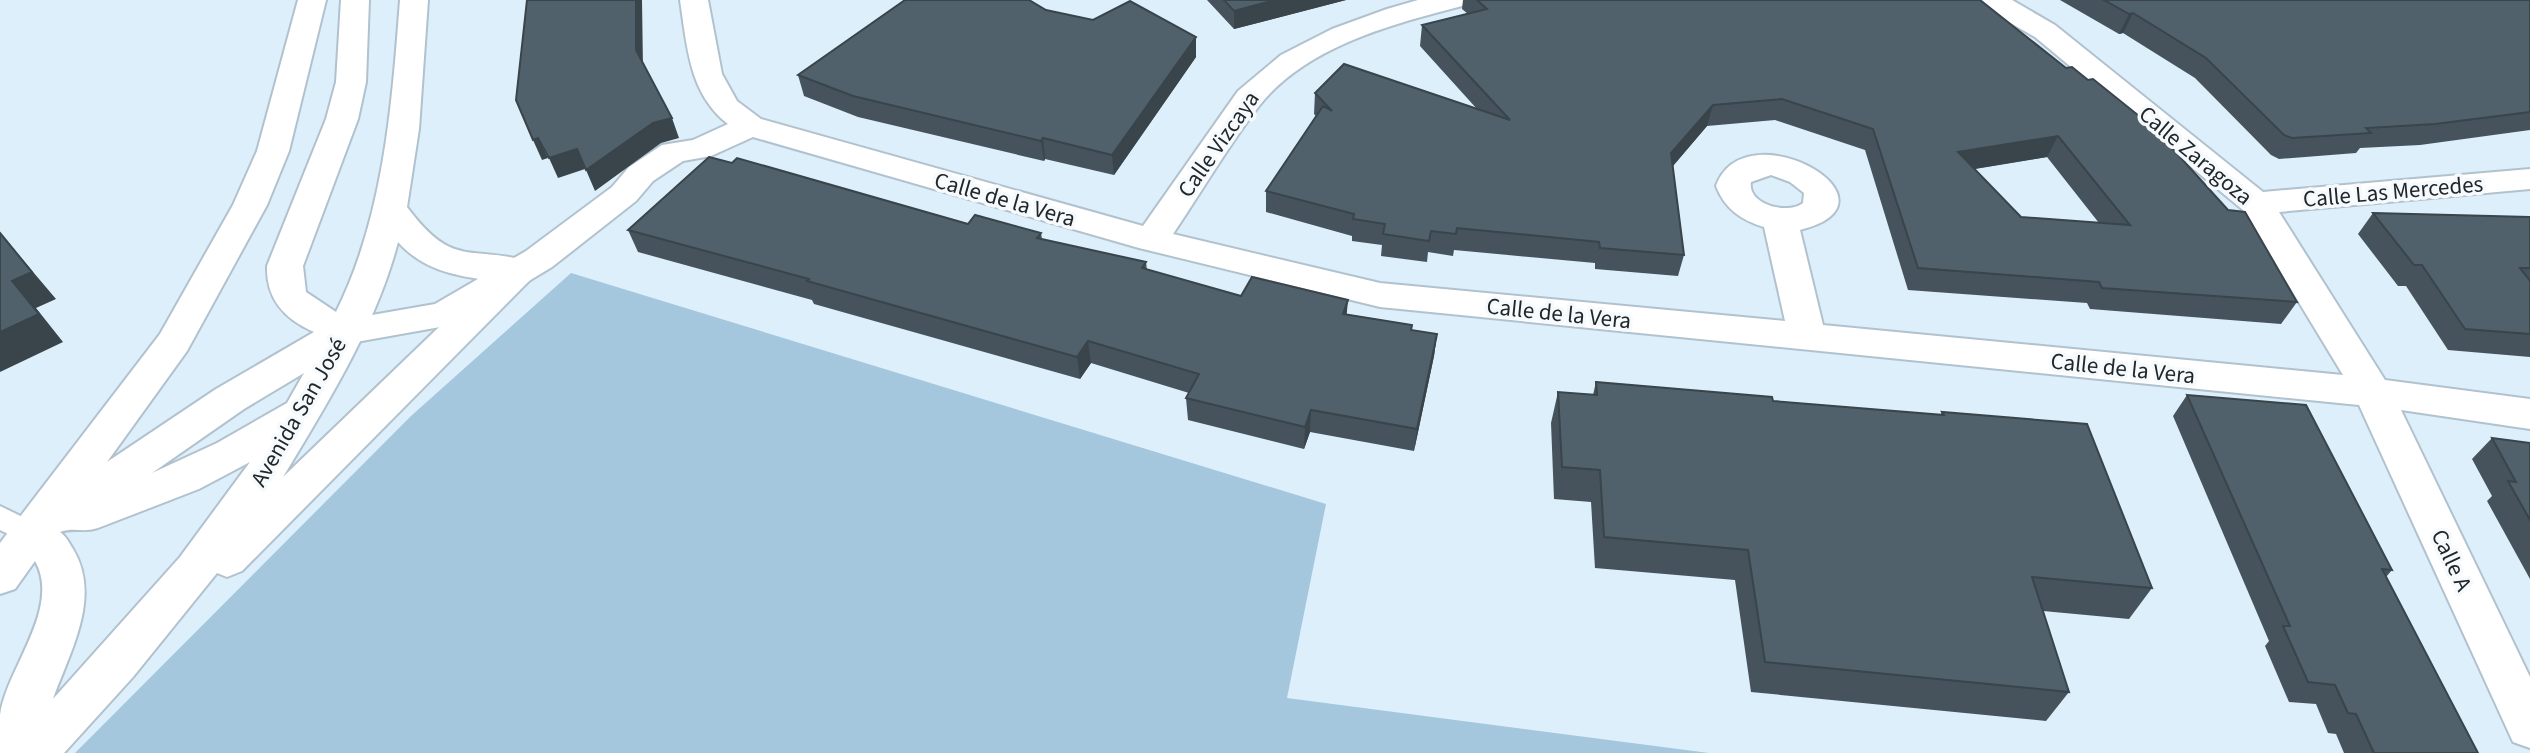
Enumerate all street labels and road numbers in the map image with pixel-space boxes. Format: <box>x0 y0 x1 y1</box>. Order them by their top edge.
street label: Calle Vizcaya <box>1170 84 1267 204</box>
street label: Calle Zaragoza <box>2132 98 2260 213</box>
street label: Calle de la Vera <box>931 164 1079 235</box>
street label: Calle Las Mercedes <box>2302 167 2484 216</box>
street label: Calle de la Vera <box>1485 289 1633 337</box>
street label: Avenida San José <box>242 332 355 493</box>
street label: Calle de la Vera <box>2049 344 2197 392</box>
street label: Calle A <box>2423 524 2480 597</box>

